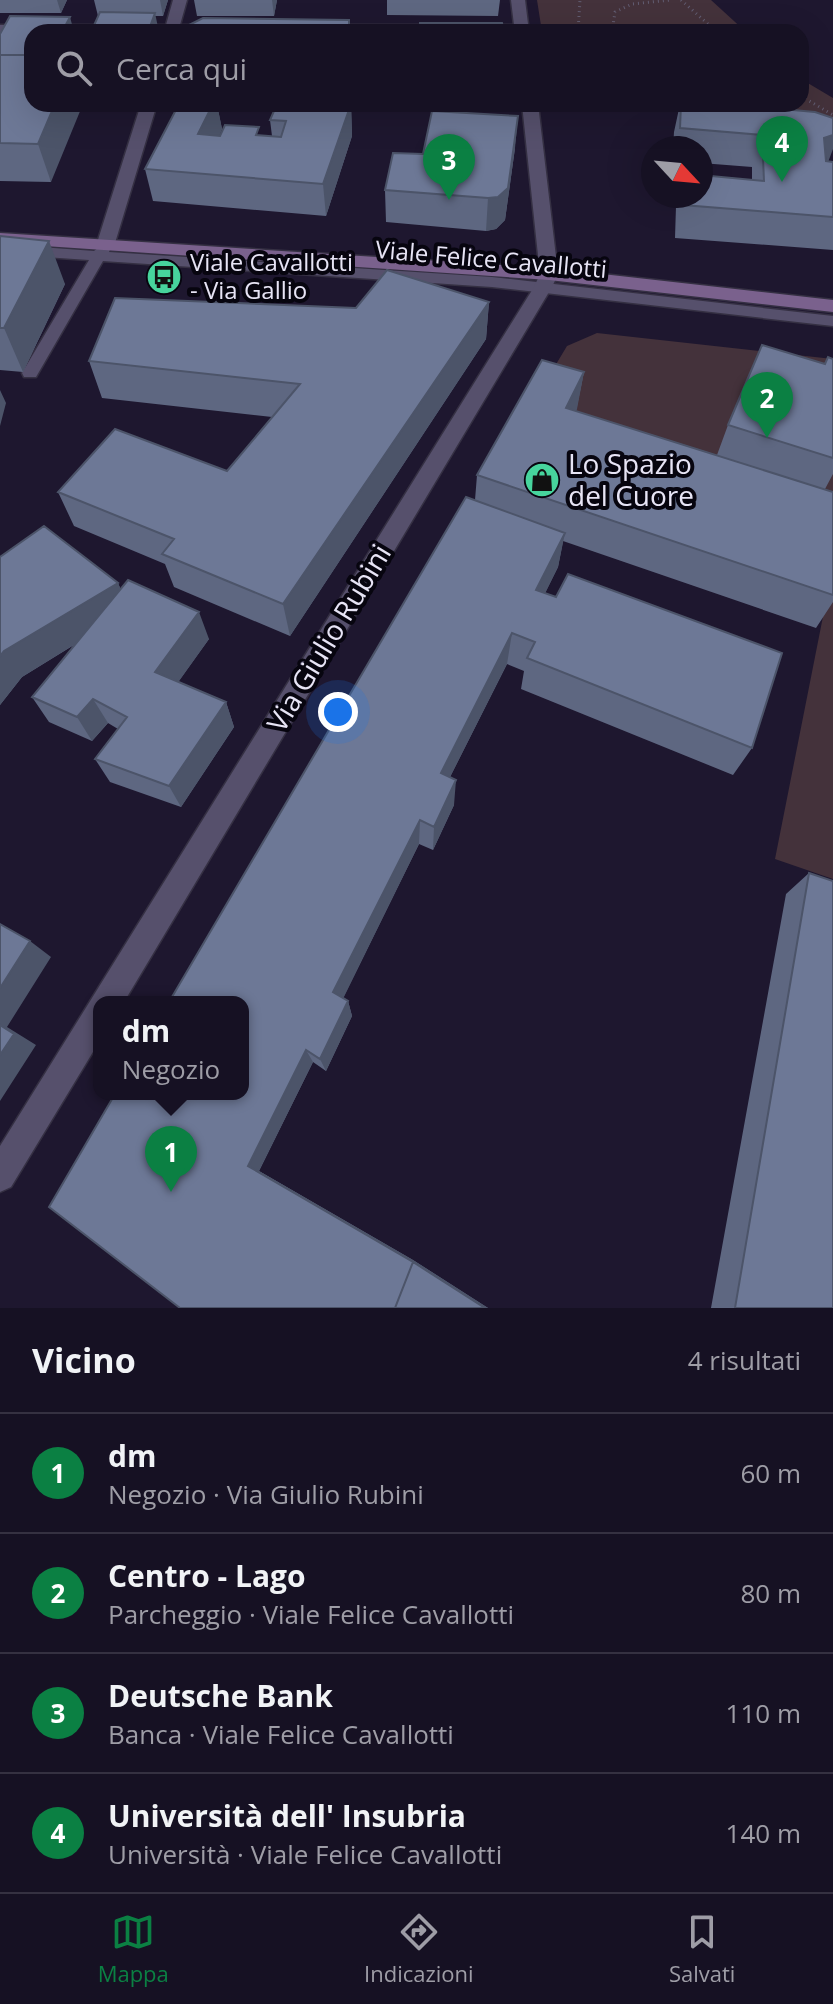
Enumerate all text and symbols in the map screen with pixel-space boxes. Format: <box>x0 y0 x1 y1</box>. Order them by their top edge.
search box <box>24 24 809 112</box>
icon: search <box>52 46 96 90</box>
text: Cerca qui <box>116 48 247 89</box>
pin: 4 <box>756 116 808 182</box>
pin: 3 <box>423 134 475 200</box>
north arrow <box>641 136 713 208</box>
street label: Viale Felice Cavallotti <box>374 232 608 285</box>
place label: Viale Cavallotti - Via Gallio <box>190 245 353 306</box>
bus stop icon: Viale Cavallotti - Via Gallio <box>145 258 183 296</box>
pin: 2 <box>741 372 793 438</box>
place label: Lo Spazio del Cuore <box>568 444 694 514</box>
shop icon: Lo Spazio del Cuore <box>523 461 561 499</box>
street label: Via Giulio Rubini <box>257 537 399 738</box>
your location <box>318 692 358 732</box>
popup <box>93 996 249 1100</box>
text: dm <box>122 1010 170 1051</box>
text: Negozio <box>122 1051 220 1087</box>
pin: 1 <box>145 1126 197 1192</box>
text: Vicino <box>32 1337 136 1383</box>
text: 4 risultati <box>688 1342 801 1378</box>
text: dm <box>108 1435 156 1476</box>
text: 1 <box>51 1455 65 1491</box>
text: 60 m <box>740 1455 801 1491</box>
text: Negozio · Via Giulio Rubini <box>108 1476 424 1512</box>
text: Centro - Lago <box>108 1555 306 1596</box>
text: 2 <box>51 1575 65 1611</box>
text: 80 m <box>740 1575 801 1611</box>
text: Parcheggio · Viale Felice Cavallotti <box>108 1596 514 1632</box>
text: Deutsche Bank <box>108 1675 333 1716</box>
text: 3 <box>51 1695 65 1731</box>
text: 110 m <box>726 1695 801 1731</box>
text: Banca · Viale Felice Cavallotti <box>108 1716 454 1752</box>
text: Università dell' Insubria <box>108 1795 466 1836</box>
text: 4 <box>51 1815 65 1851</box>
text: 140 m <box>726 1815 801 1851</box>
text: Università · Viale Felice Cavallotti <box>108 1836 502 1872</box>
tab: Mappa <box>98 1910 169 1988</box>
tab: Indicazioni <box>364 1910 474 1988</box>
tab: Salvati <box>669 1910 735 1988</box>

